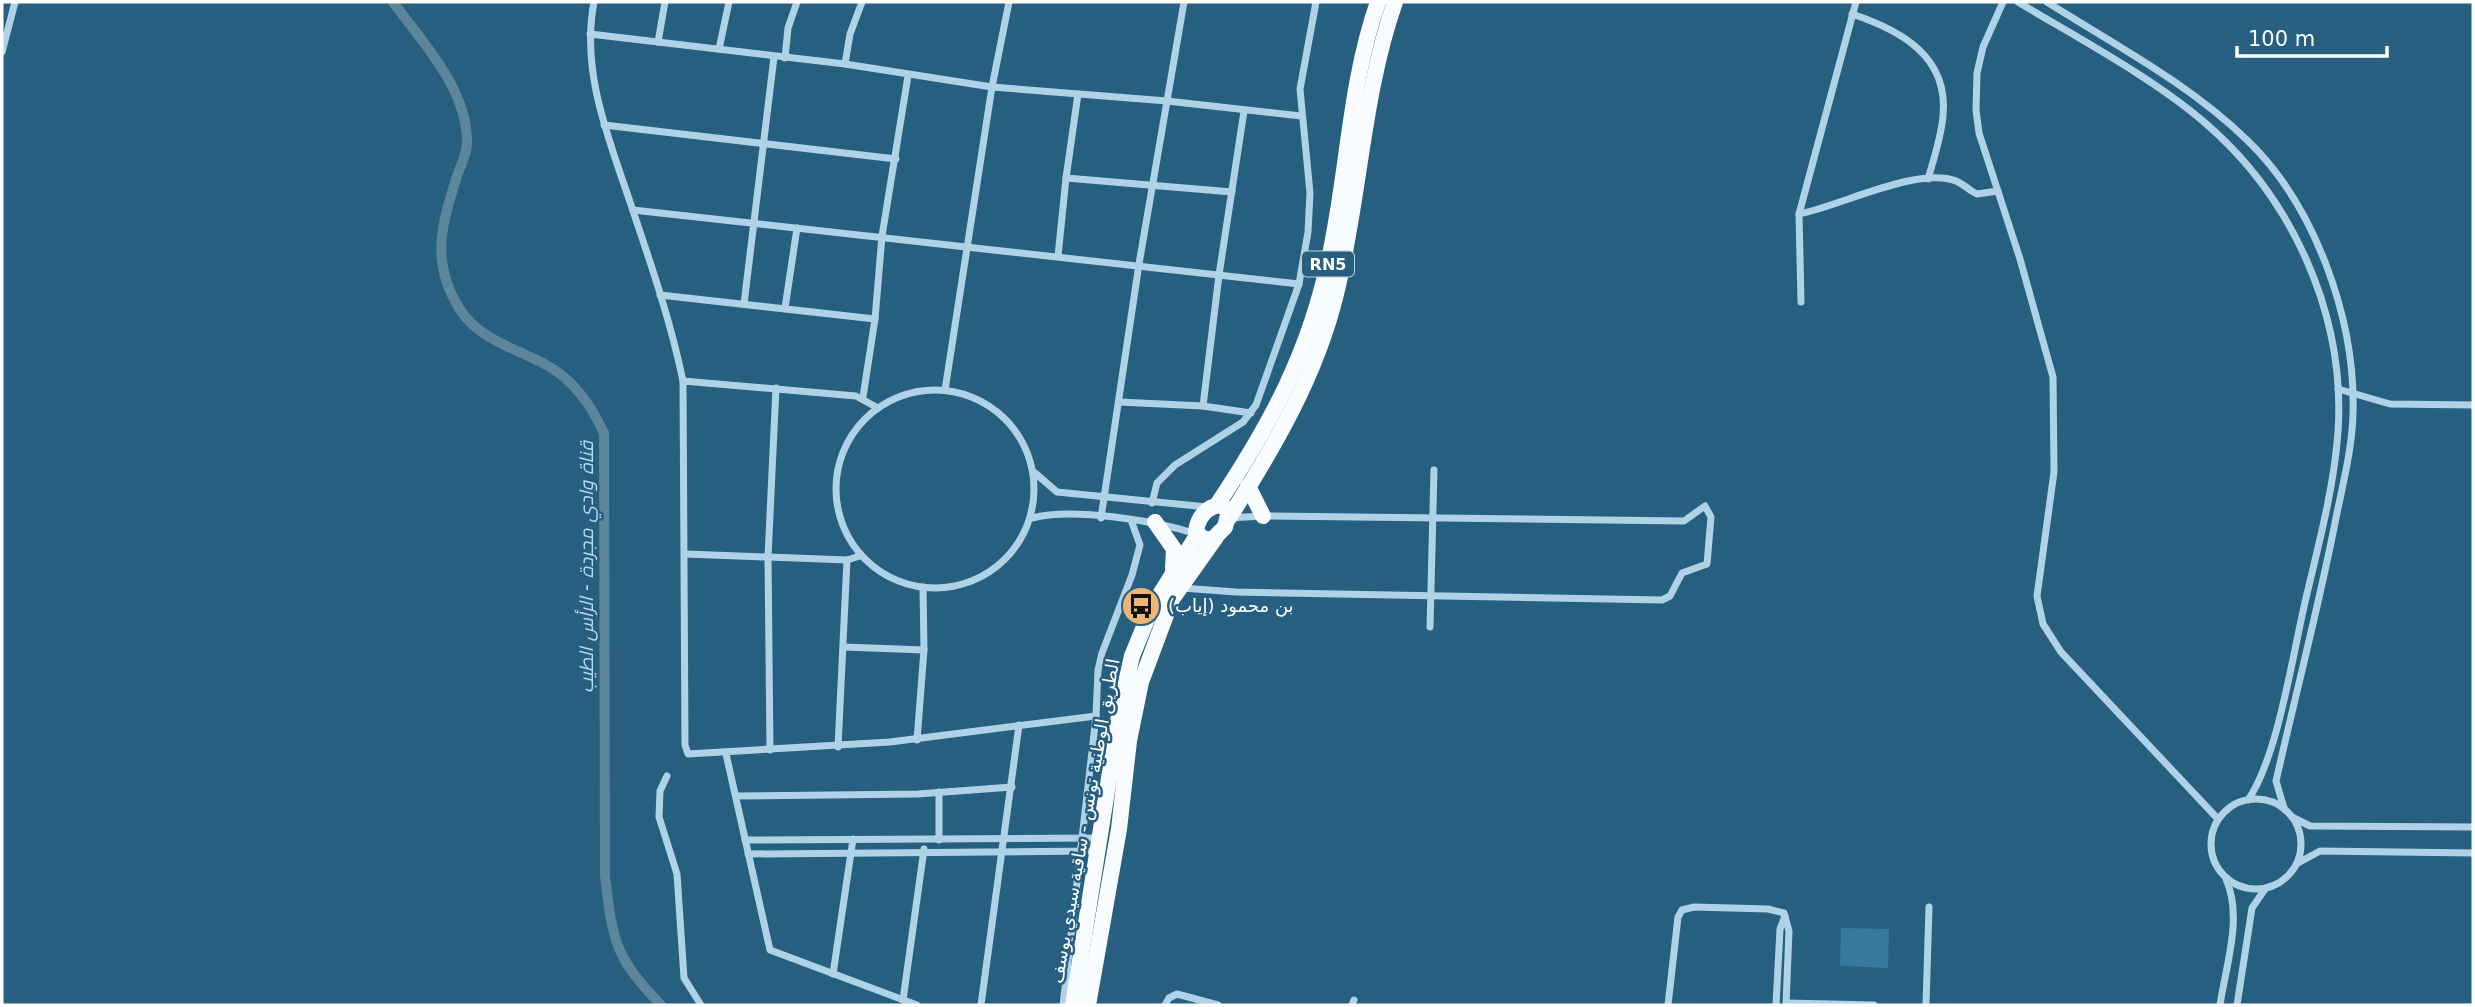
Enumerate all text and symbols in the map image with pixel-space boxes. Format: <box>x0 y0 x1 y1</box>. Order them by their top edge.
scale bar <box>2237 14 2388 58</box>
text: 100 m <box>2248 27 2315 51</box>
road number: RN5 <box>1302 252 1354 276</box>
water label: قناة وادي مجردة - الرأس الطيب <box>574 440 602 693</box>
bus stop icon: بن محمود (إياب) <box>1120 585 1162 627</box>
place label: بن محمود (إياب) <box>1168 595 1294 617</box>
street label: الطريق الوطنية تونس - ساقية سيدي يوسف <box>1046 657 1124 985</box>

